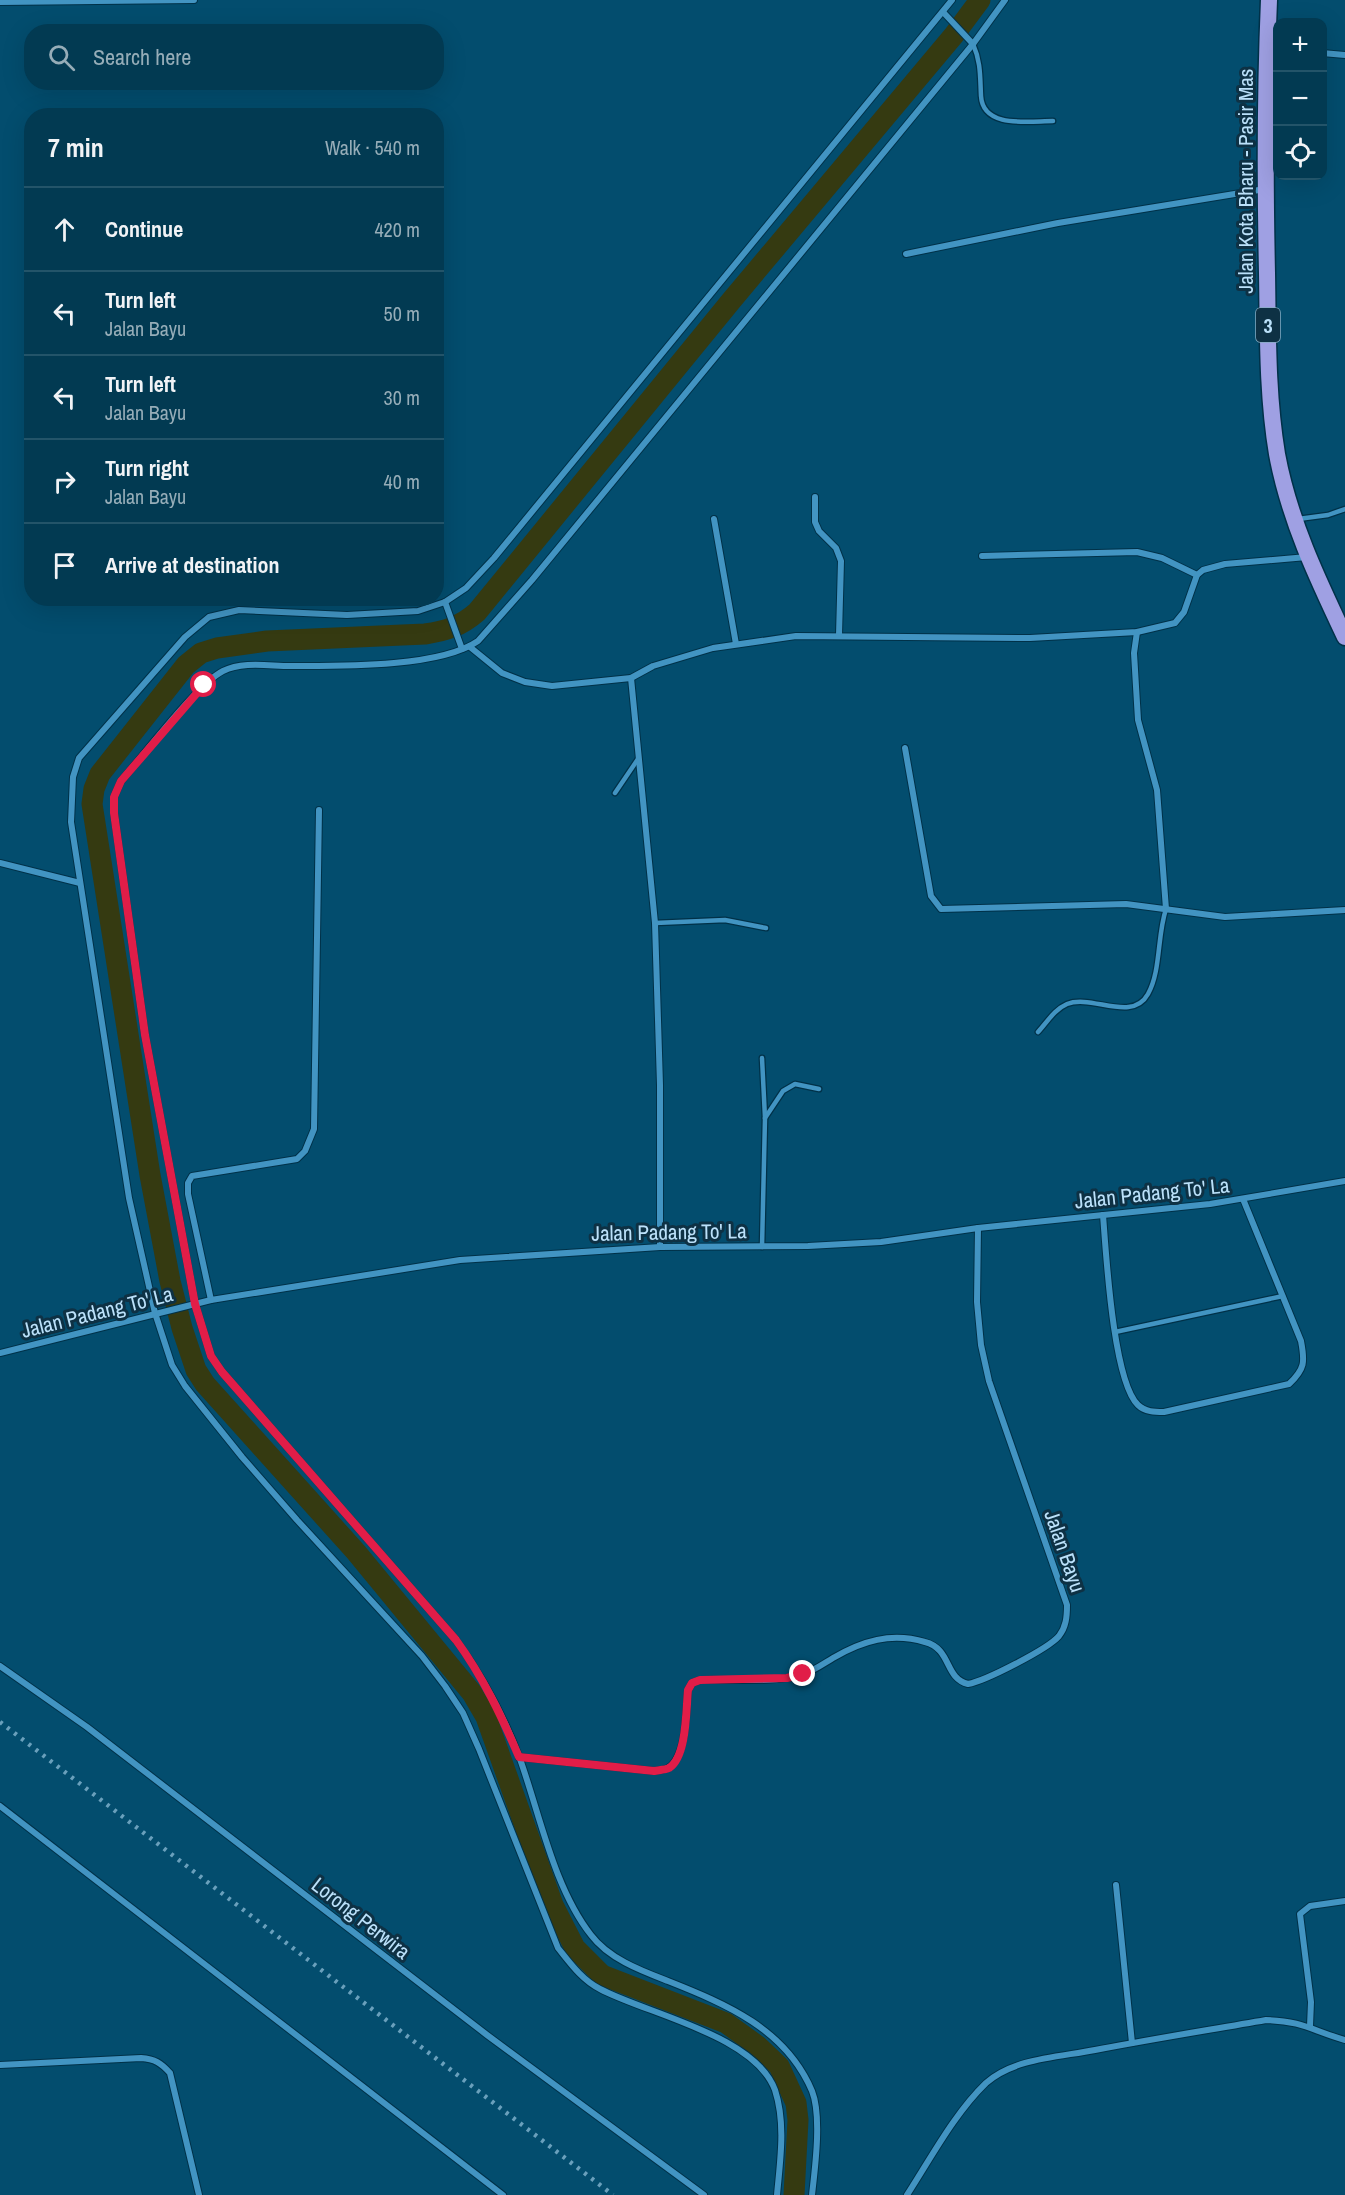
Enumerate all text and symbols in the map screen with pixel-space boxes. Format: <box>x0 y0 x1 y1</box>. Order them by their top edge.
map controls <box>1273 18 1327 180</box>
button: + <box>1273 18 1327 72</box>
search box <box>24 24 444 90</box>
icon: search <box>45 41 78 74</box>
text: Search here <box>93 42 191 72</box>
street label: Jalan Kota Bharu - Pasir Mas <box>1231 69 1260 293</box>
button: − <box>1273 72 1327 126</box>
button: locate <box>1273 126 1327 180</box>
text: 7 min <box>48 130 104 165</box>
text: Walk · 540 m <box>325 134 420 161</box>
icon: ahead <box>48 213 81 246</box>
text: Continue <box>105 214 183 244</box>
text: 420 m <box>374 216 420 243</box>
text: Turn left <box>105 285 176 315</box>
icon: left <box>48 297 81 330</box>
text: 50 m <box>384 300 420 327</box>
road number: 3 <box>1256 308 1280 342</box>
text: Jalan Bayu <box>105 315 186 342</box>
text: Turn left <box>105 369 176 399</box>
icon: left <box>48 381 81 414</box>
text: 30 m <box>384 384 420 411</box>
text: Jalan Bayu <box>105 399 186 426</box>
text: Turn right <box>105 453 189 483</box>
icon: right <box>48 465 81 498</box>
text: 40 m <box>384 468 420 495</box>
text: Jalan Bayu <box>105 483 186 510</box>
icon: arrive <box>48 549 81 582</box>
text: Arrive at destination <box>105 550 279 580</box>
route start <box>190 671 216 697</box>
street label: Jalan Padang To' La <box>1073 1170 1231 1216</box>
street label: Jalan Padang To' La <box>591 1216 747 1248</box>
street label: Jalan Padang To' La <box>18 1279 176 1345</box>
street label: Jalan Bayu <box>1037 1506 1093 1596</box>
route end <box>789 1660 815 1686</box>
street label: Lorong Perwira <box>306 1870 417 1966</box>

